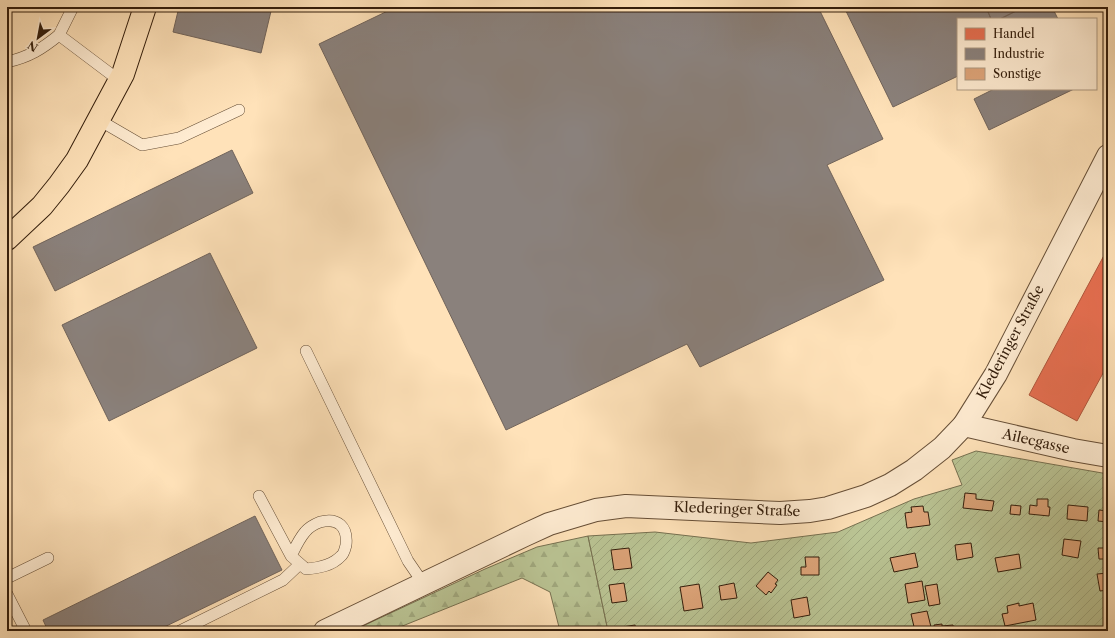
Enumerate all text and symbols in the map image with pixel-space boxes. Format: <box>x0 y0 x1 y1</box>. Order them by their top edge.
north arrow <box>18 18 58 58</box>
legend <box>957 18 1097 90</box>
text: Handel <box>993 26 1035 41</box>
text: N <box>25 38 40 55</box>
text: Industrie <box>993 46 1045 61</box>
text: Sonstige <box>993 66 1041 81</box>
street label: Klederinger Straße <box>972 282 1048 402</box>
street label: Ailecgasse <box>1000 424 1072 458</box>
street label: Klederinger Straße <box>673 498 801 520</box>

